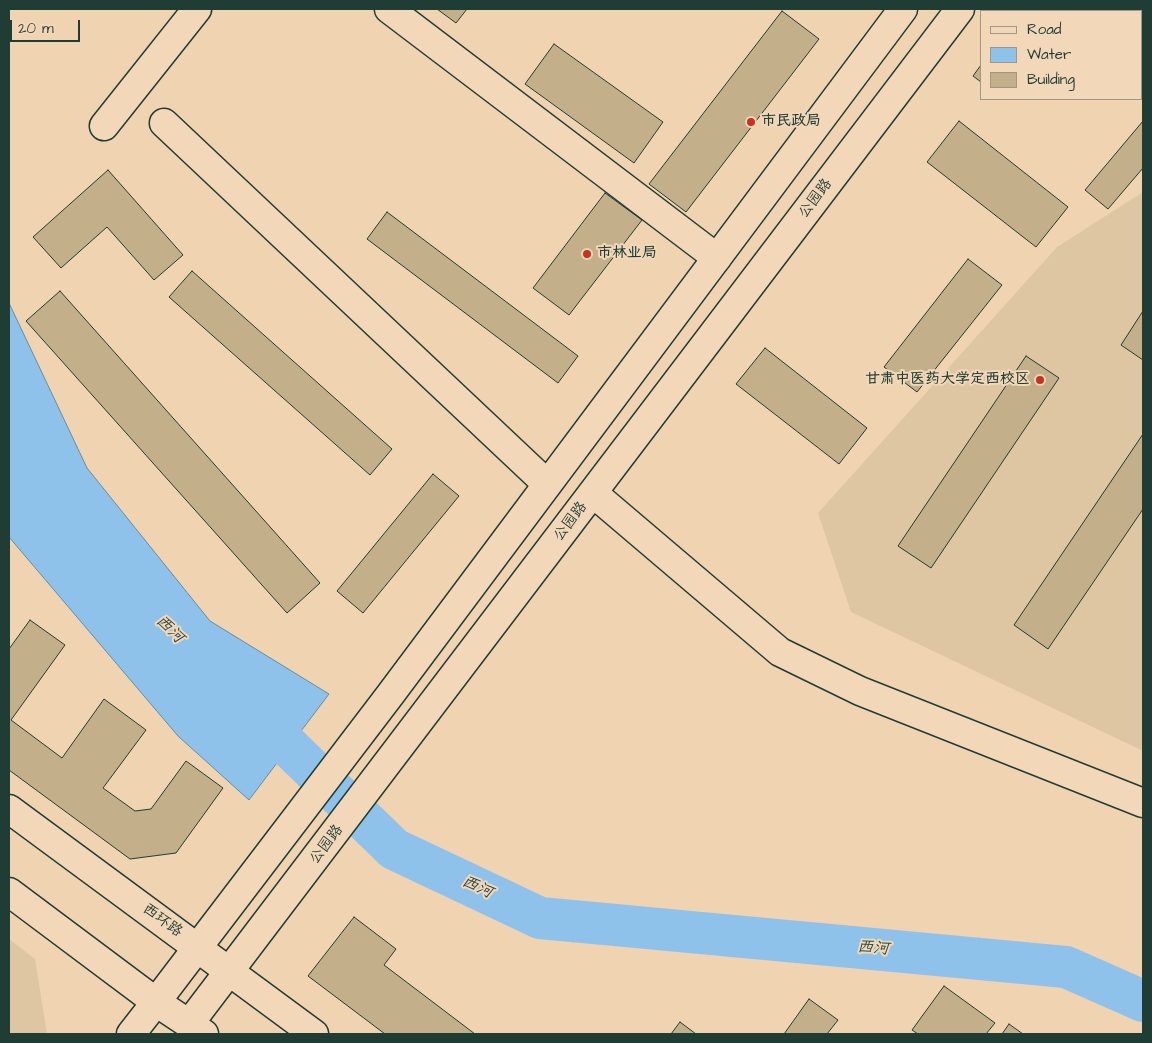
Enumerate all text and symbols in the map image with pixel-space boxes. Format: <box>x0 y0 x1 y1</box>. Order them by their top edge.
scale bar <box>12 10 82 42</box>
legend <box>980 10 1142 100</box>
text: 20 m <box>18 18 54 39</box>
text: Road <box>1027 19 1061 40</box>
text: Water <box>1027 44 1071 65</box>
text: Building <box>1027 69 1075 90</box>
place label: 市民政局 <box>761 113 821 131</box>
marker: 市民政局 <box>745 116 757 128</box>
street label: 公园路 <box>795 176 837 222</box>
place label: 市林业局 <box>597 245 657 263</box>
marker: 市林业局 <box>581 248 593 260</box>
place label: 甘肃中医药大学定西校区 <box>865 371 1030 389</box>
marker: 甘肃中医药大学定西校区 <box>1034 374 1046 386</box>
street label: 公园路 <box>550 499 592 545</box>
water label: 西河 <box>151 612 187 648</box>
street label: 公园路 <box>306 822 348 868</box>
water label: 西河 <box>458 873 496 903</box>
street label: 西环路 <box>139 900 185 942</box>
water label: 西河 <box>856 938 890 960</box>

